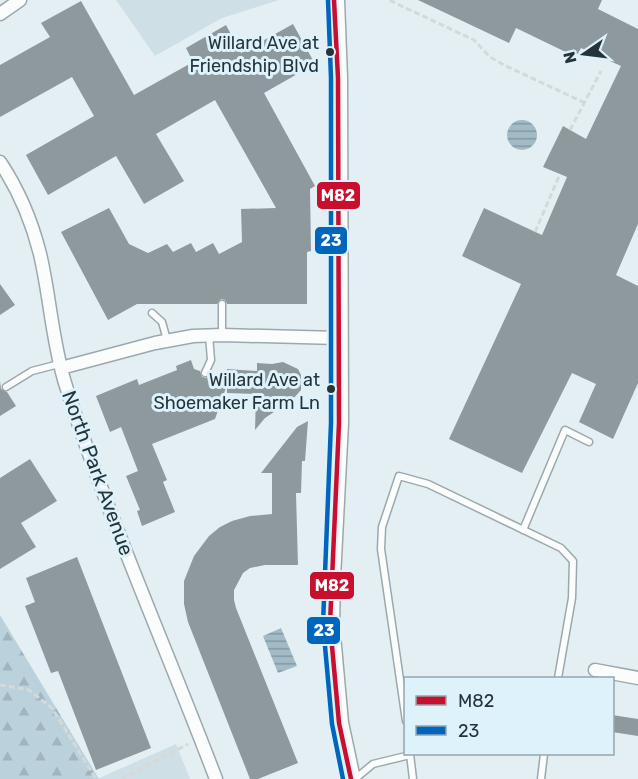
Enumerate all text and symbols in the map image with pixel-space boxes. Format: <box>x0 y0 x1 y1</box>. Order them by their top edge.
north arrow <box>554 24 614 84</box>
place label: Willard Ave at Friendship Blvd <box>189 32 319 77</box>
marker: Willard Ave at Friendship Blvd <box>324 46 336 58</box>
text: N <box>559 50 581 65</box>
line badge: M82 <box>316 181 361 210</box>
text: M82 <box>321 186 355 205</box>
line badge: 23 <box>314 226 348 255</box>
text: 23 <box>321 231 341 250</box>
place label: Willard Ave at Shoemaker Farm Ln <box>153 369 320 414</box>
marker: Willard Ave at Shoemaker Farm Ln <box>325 383 337 395</box>
street label: North Park Avenue <box>57 387 139 559</box>
line badge: M82 <box>309 571 355 600</box>
text: M82 <box>315 576 349 595</box>
line badge: 23 <box>306 616 341 645</box>
text: 23 <box>314 621 334 640</box>
legend <box>404 677 614 755</box>
text: M82 <box>458 690 494 712</box>
text: 23 <box>458 720 479 742</box>

